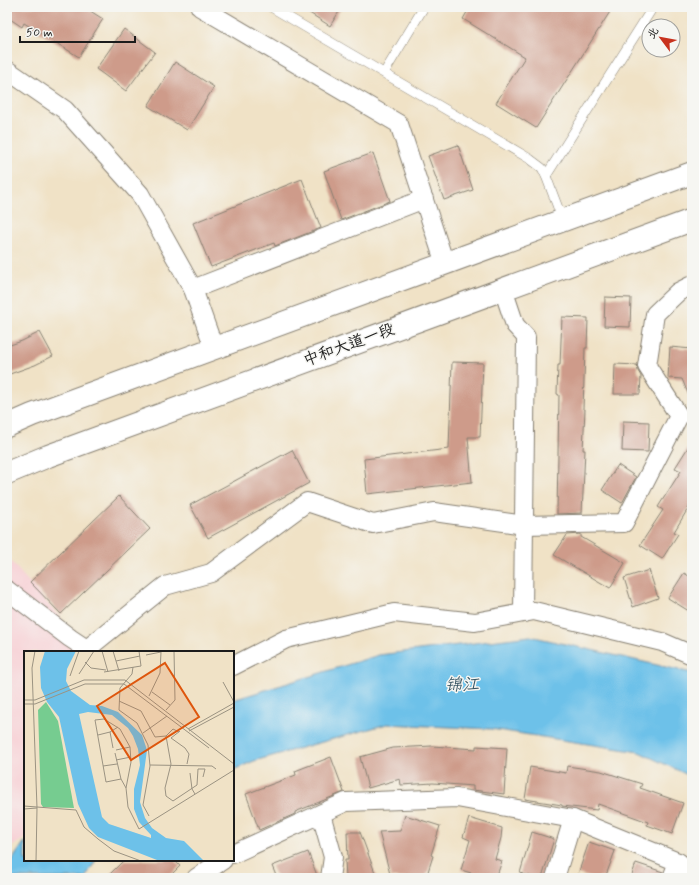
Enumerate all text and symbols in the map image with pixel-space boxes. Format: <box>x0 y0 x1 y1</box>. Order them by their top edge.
scale bar <box>20 18 135 44</box>
north arrow <box>641 18 681 58</box>
text: 50 m <box>26 25 53 41</box>
text: 北 <box>645 25 662 42</box>
street label: 中和大道一段 <box>300 319 398 371</box>
inset map <box>24 651 234 861</box>
water label: 锦江 <box>445 673 480 697</box>

